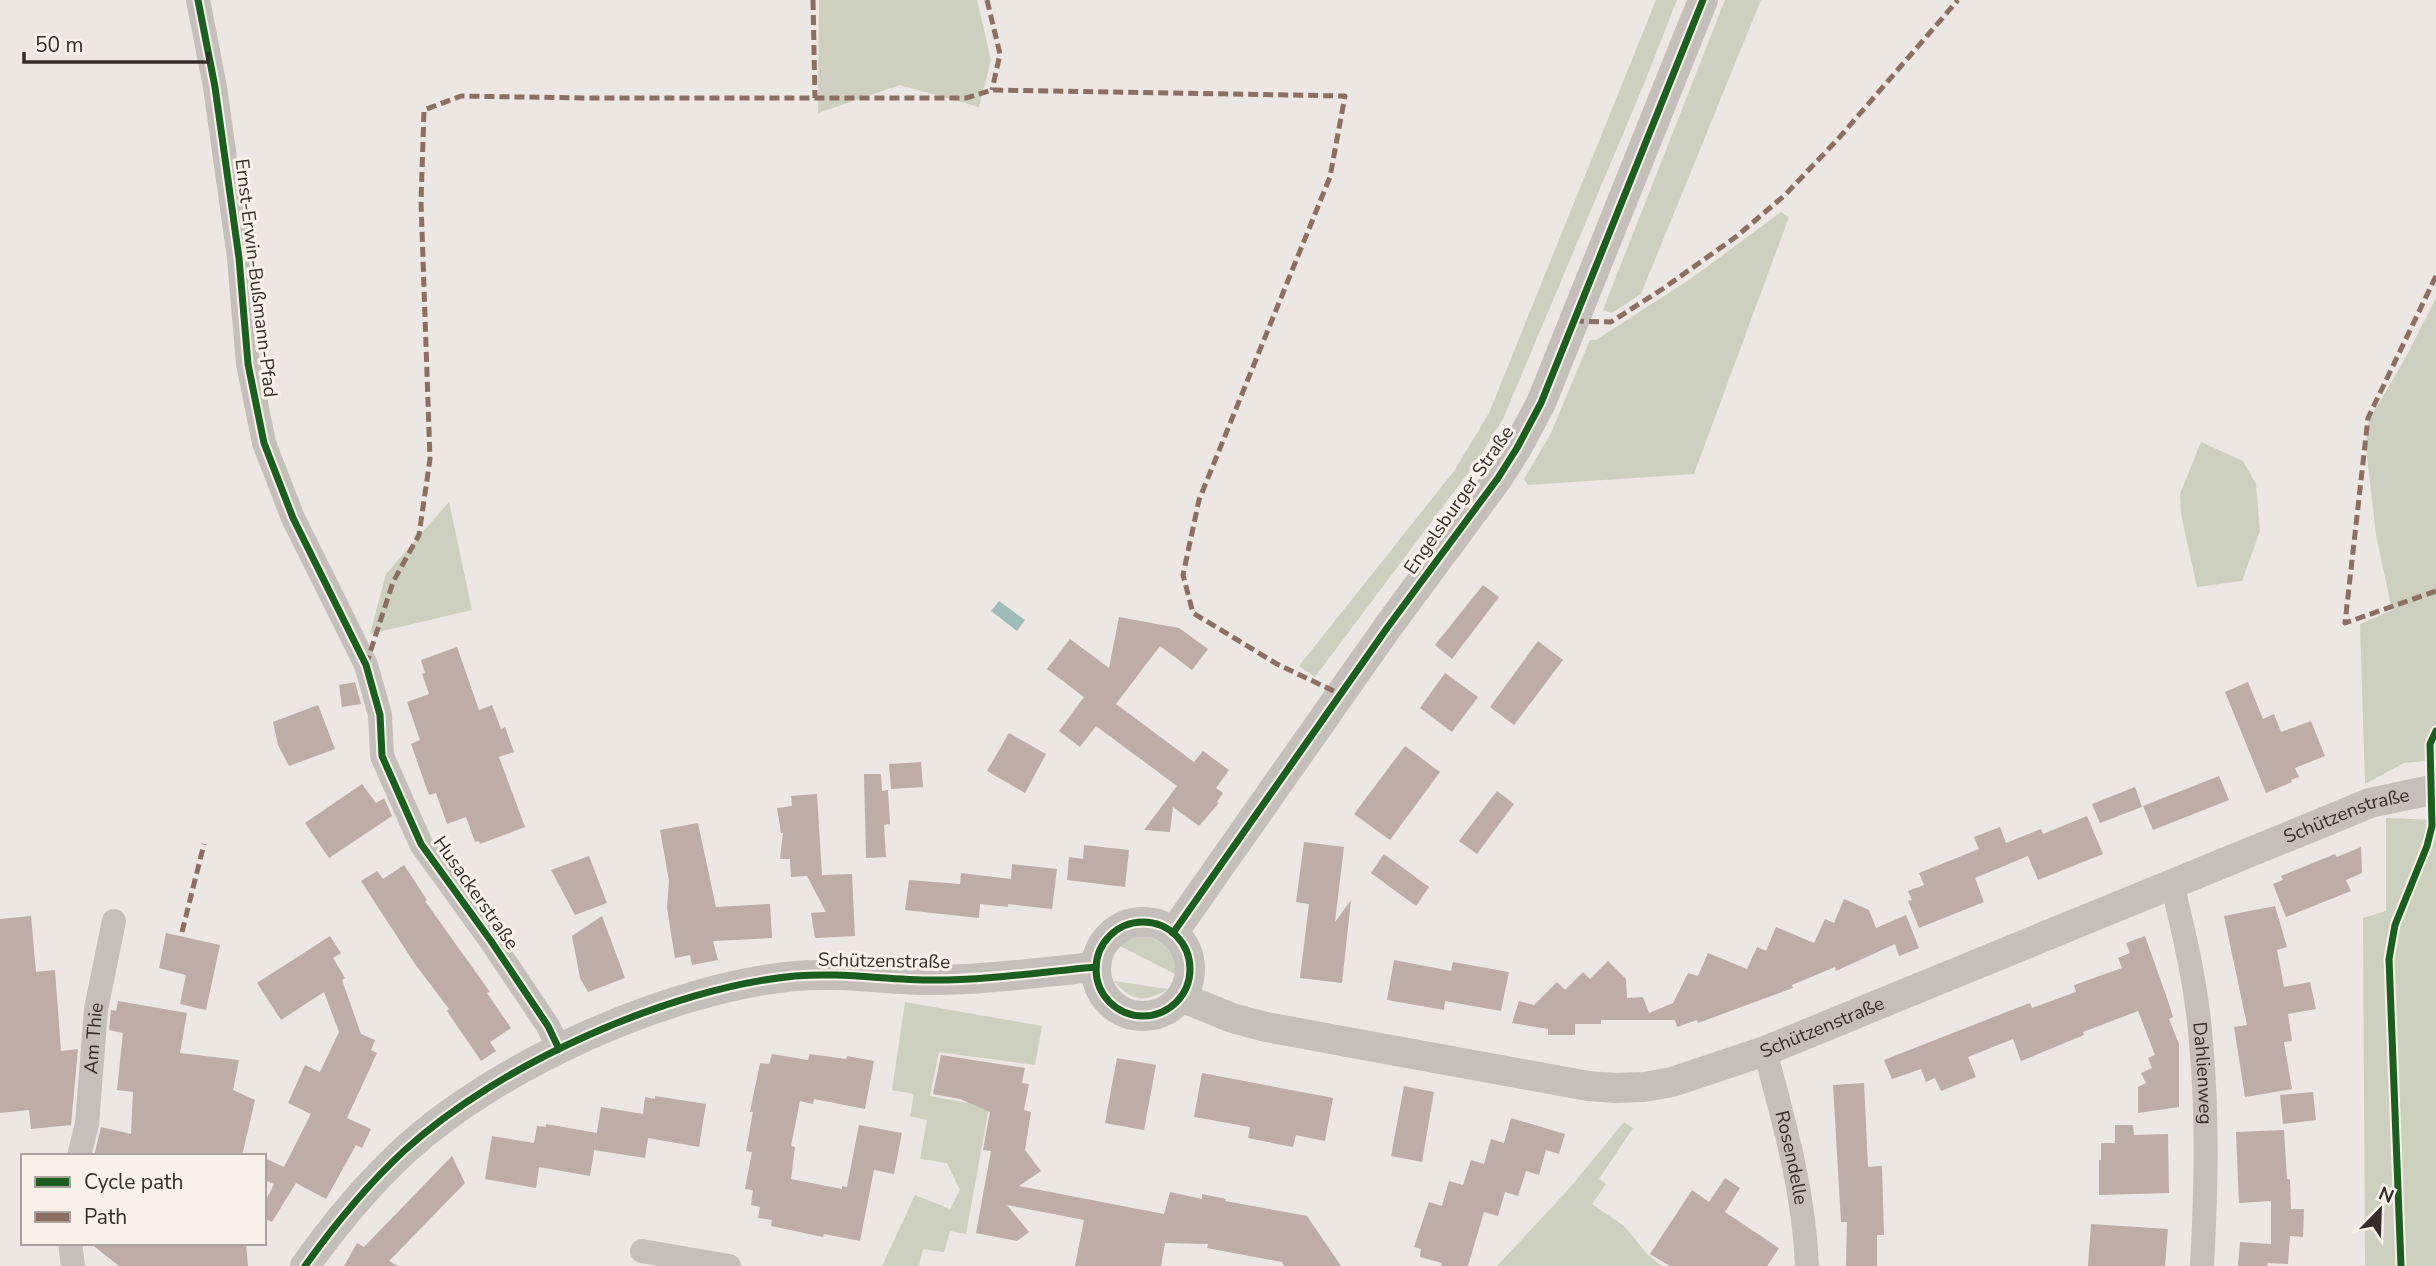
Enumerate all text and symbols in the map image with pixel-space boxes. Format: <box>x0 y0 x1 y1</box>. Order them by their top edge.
scale bar <box>24 21 208 65</box>
text: 50 m <box>35 31 84 59</box>
street label: Ernst-Erwin-Bußmann-Pfad <box>228 157 284 399</box>
street label: Engelsburger Straße <box>1398 420 1520 580</box>
street label: Schützenstraße <box>2280 782 2412 850</box>
street label: Husackerstraße <box>427 831 525 955</box>
street label: Schützenstraße <box>818 947 950 975</box>
street label: Schützenstraße <box>1756 990 1888 1065</box>
street label: Am Thie <box>78 1000 110 1075</box>
street label: Dahlienweg <box>2186 1021 2218 1125</box>
street label: Rosendelle <box>1768 1108 1814 1207</box>
legend <box>21 1154 266 1245</box>
text: Cycle path <box>84 1168 183 1196</box>
north arrow <box>2345 1175 2415 1245</box>
text: N <box>2375 1181 2398 1210</box>
text: Path <box>84 1203 127 1231</box>

